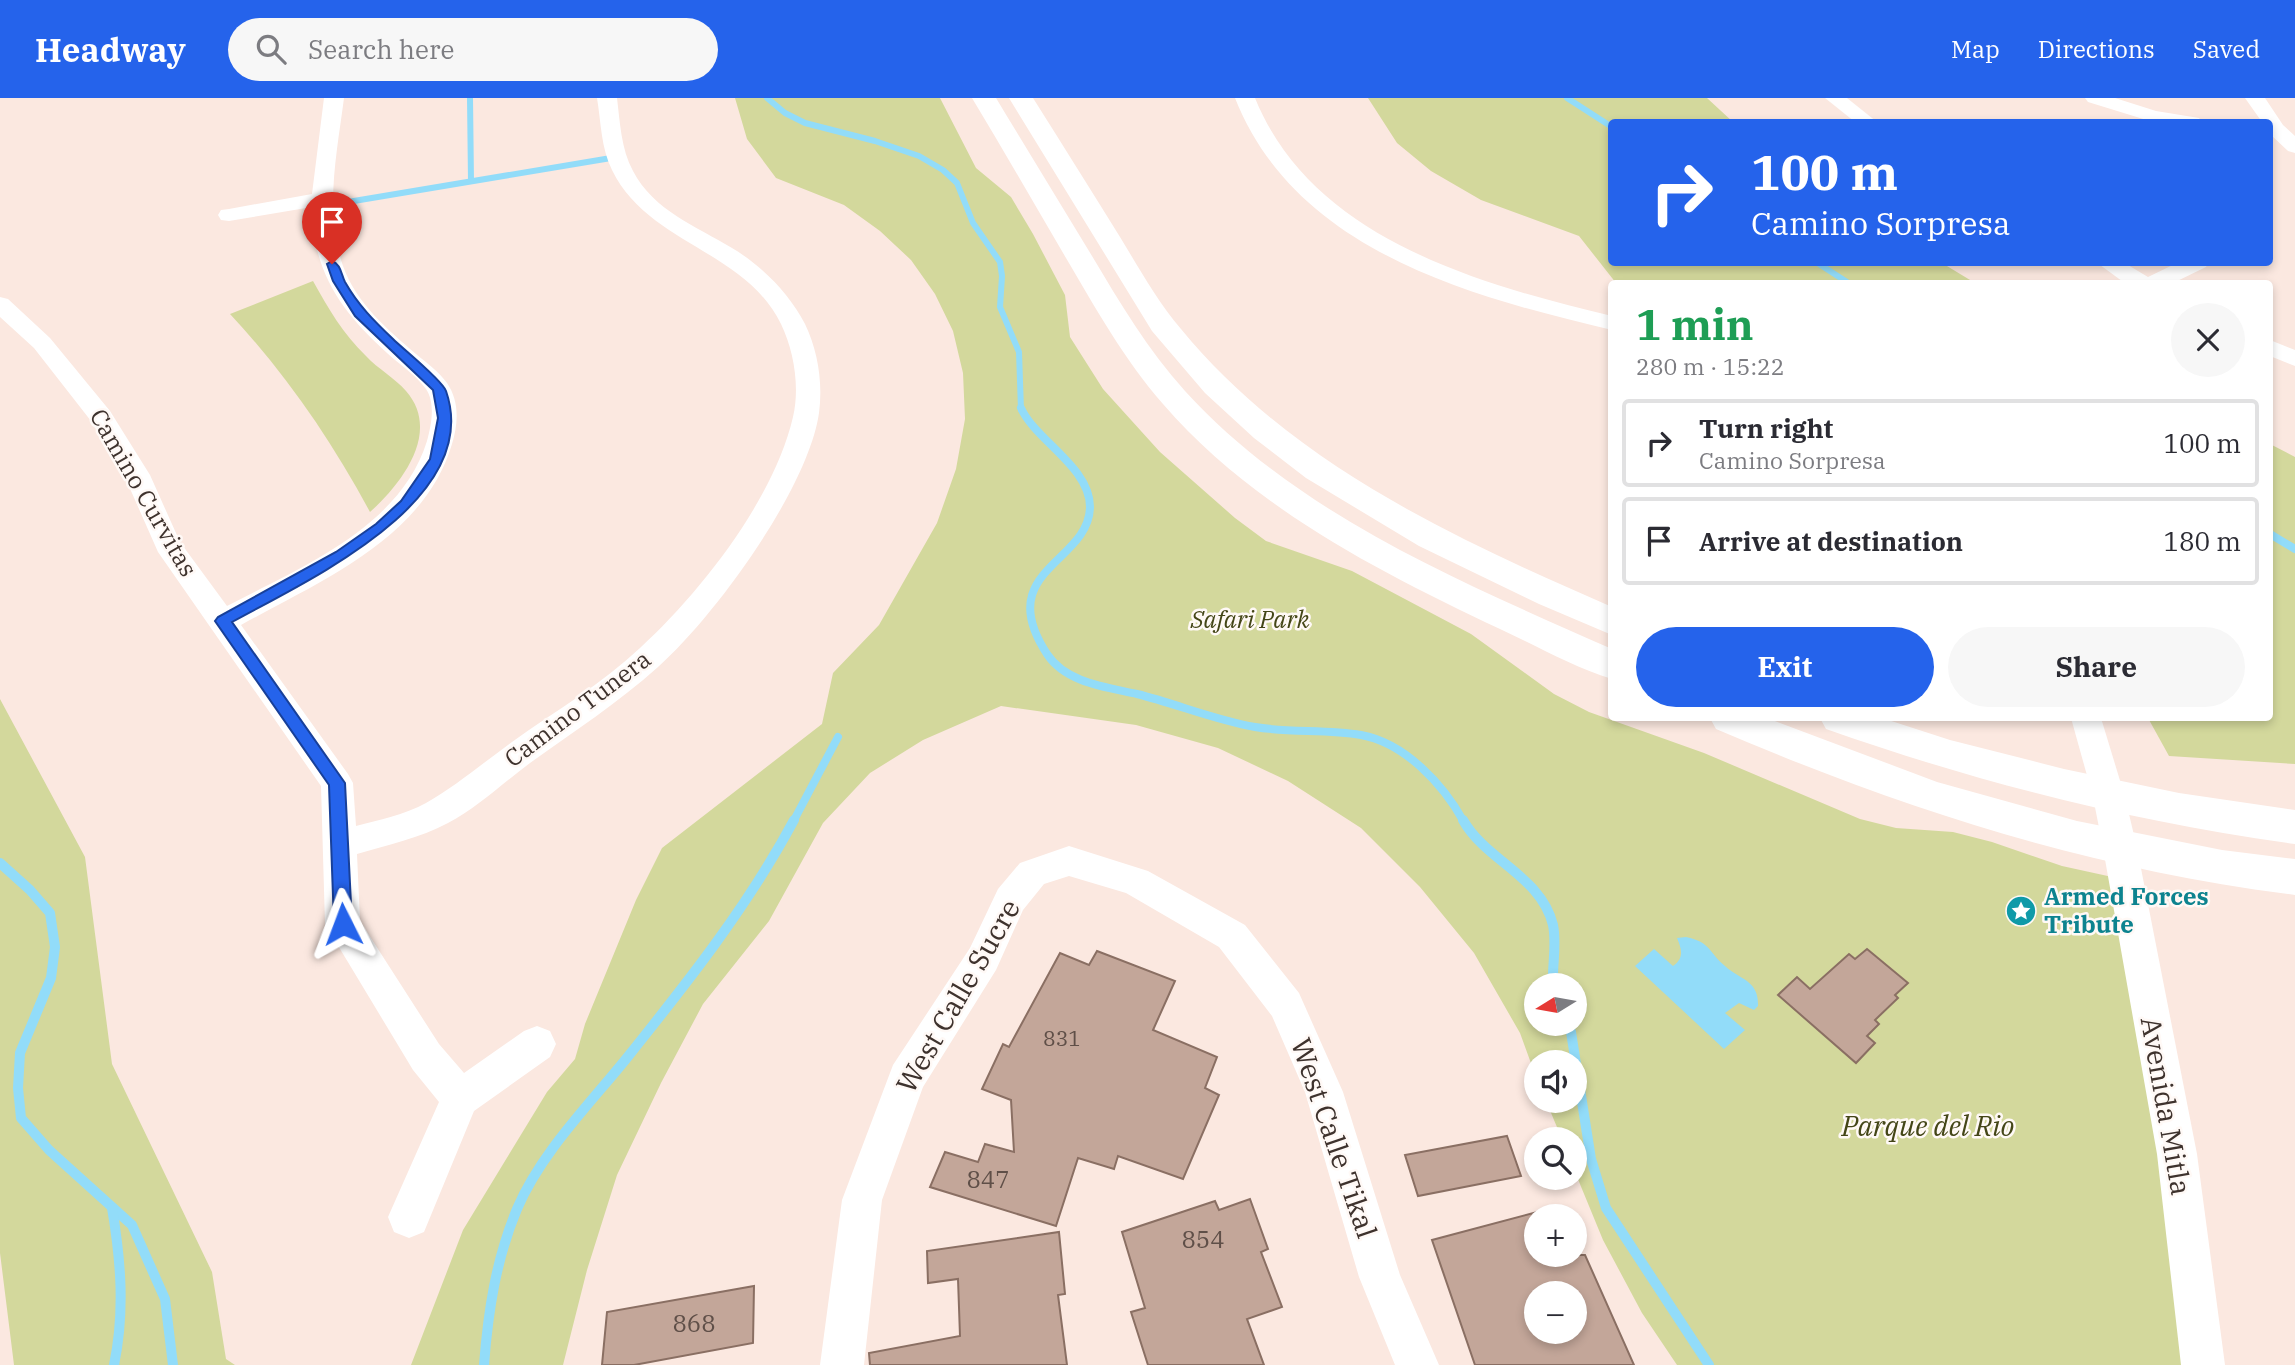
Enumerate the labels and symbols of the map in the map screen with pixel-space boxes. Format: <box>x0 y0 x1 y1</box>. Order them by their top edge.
pin <box>302 192 362 264</box>
street label: Camino Curvitas <box>83 403 205 582</box>
park label: Safari Park <box>1189 603 1310 635</box>
street label: Camino Tunera <box>498 643 657 774</box>
place label: Armed Forces Tribute <box>2044 880 2209 940</box>
position arrow <box>306 887 380 961</box>
street label: West Calle Sucre <box>887 892 1028 1099</box>
place icon: Armed Forces Tribute <box>2004 894 2038 928</box>
north arrow <box>1524 973 1587 1036</box>
street label: Avenida Mitla <box>2133 1014 2200 1198</box>
house number: 831 <box>1043 1024 1081 1052</box>
street label: West Calle Tikal <box>1283 1033 1386 1243</box>
park label: Parque del Rio <box>1841 1107 2014 1144</box>
house number: 847 <box>966 1163 1010 1195</box>
house number: 854 <box>1181 1223 1225 1255</box>
house number: 868 <box>672 1307 716 1339</box>

